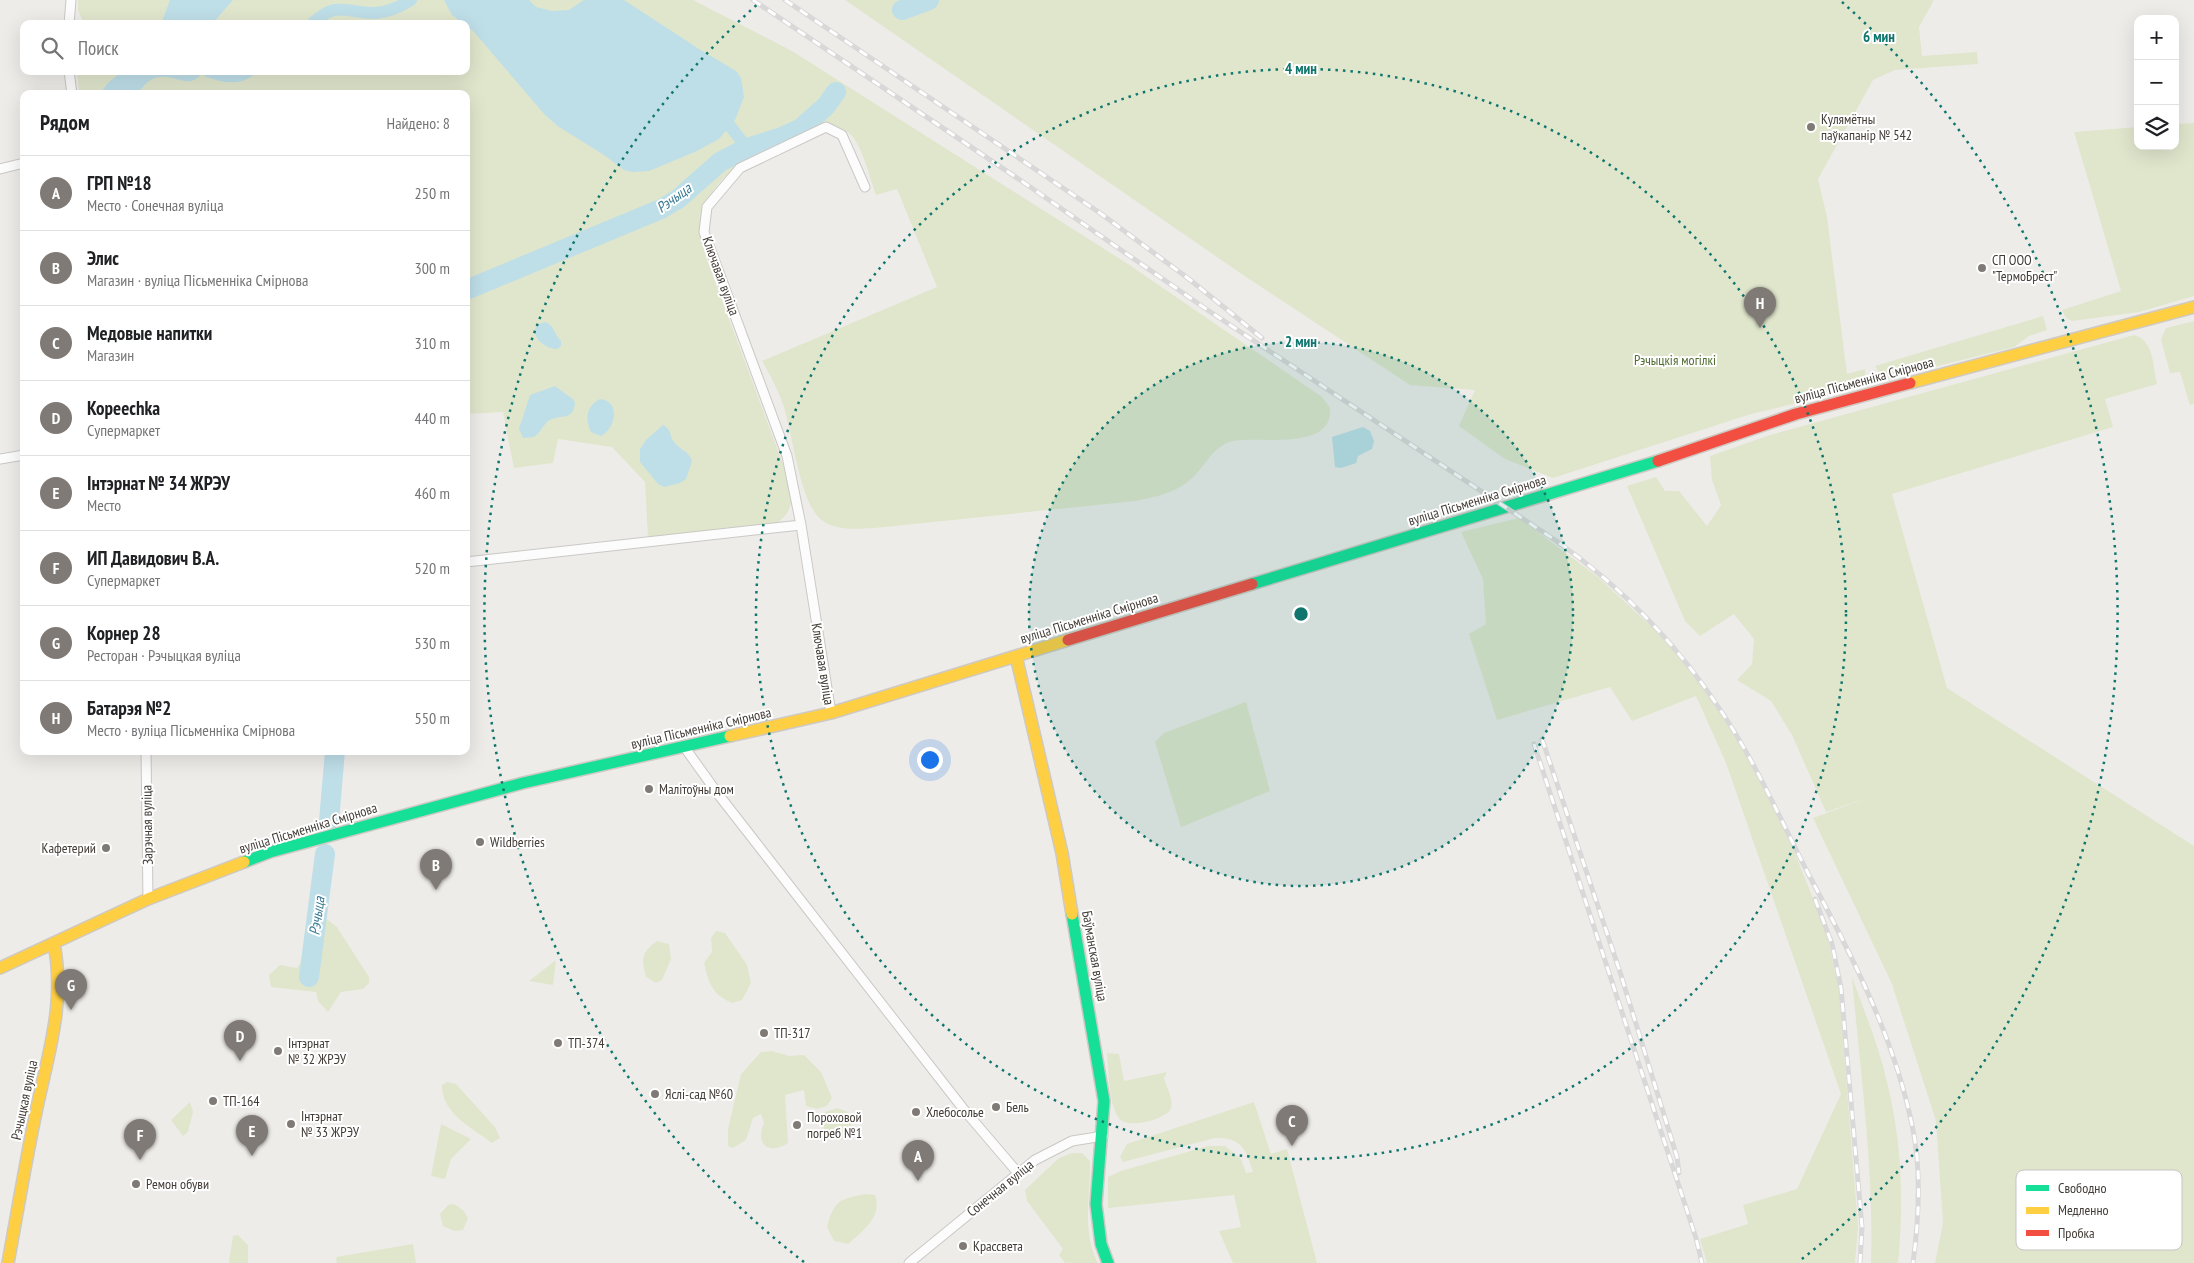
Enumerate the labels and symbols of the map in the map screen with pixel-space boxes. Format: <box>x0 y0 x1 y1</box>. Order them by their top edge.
text: 6 мин <box>1863 27 1895 46</box>
text: 4 мин <box>1285 59 1317 78</box>
place label: Кулямётны паўкапанір № 542 <box>1821 110 1912 144</box>
marker: Кулямётны паўкапанір № 542 <box>1805 121 1817 133</box>
water label: Рэчыца <box>652 178 696 217</box>
street label: Ключавая вуліца <box>698 234 744 318</box>
place label: СП ООО "ТермоБрест" <box>1992 251 2057 285</box>
marker: СП ООО "ТермоБрест" <box>1976 262 1988 274</box>
pin: H <box>1744 287 1776 328</box>
text: 2 мин <box>1285 332 1317 351</box>
park label: Рэчыцкія могілкі <box>1634 351 1716 369</box>
street label: вуліца Пісьменніка Смірнова <box>1792 353 1936 407</box>
street label: вуліца Пісьменніка Смірнова <box>1406 470 1548 530</box>
street label: вуліца Пісьменніка Смірнова <box>1018 588 1160 648</box>
centre of rings <box>1292 605 1310 623</box>
street label: Ключавая вуліца <box>808 622 838 706</box>
street label: вуліца Пісьменніка Смірнова <box>629 703 773 753</box>
your location <box>917 747 943 773</box>
place label: Малітоўны дом <box>659 780 734 798</box>
marker: Малітоўны дом <box>643 783 655 795</box>
street label: Зарэчная вуліца <box>137 785 157 865</box>
street label: вуліца Пісьменніка Смірнова <box>237 798 379 858</box>
place label: Wildberries <box>490 833 545 851</box>
marker: Wildberries <box>474 836 486 848</box>
place label: Кафетерий <box>42 839 96 857</box>
marker: Кафетерий <box>100 842 112 854</box>
pin: B <box>420 849 452 890</box>
water label: Рэчыца <box>304 895 329 936</box>
street label: Баўманская вуліца <box>1078 909 1112 1003</box>
pin: G <box>55 969 87 1010</box>
pin: D <box>224 1020 256 1061</box>
place label: ТП-317 <box>774 1024 811 1042</box>
marker: ТП-317 <box>758 1027 770 1039</box>
place label: Інтэрнат № 32 ЖРЭУ <box>288 1034 347 1068</box>
place label: ТП-374 <box>568 1034 605 1052</box>
marker: ТП-374 <box>552 1037 564 1049</box>
marker: Інтэрнат № 32 ЖРЭУ <box>272 1045 284 1057</box>
street label: Рэчыцкая вуліца <box>7 1058 41 1142</box>
place label: Яслі-сад №60 <box>665 1085 733 1103</box>
marker: Яслі-сад №60 <box>649 1088 661 1100</box>
place label: ТП-164 <box>223 1092 260 1110</box>
marker: ТП-164 <box>207 1095 219 1107</box>
place label: Бель <box>1006 1098 1029 1116</box>
marker: Бель <box>990 1101 1002 1113</box>
place label: Хлебосолье <box>926 1103 984 1121</box>
pin: C <box>1276 1105 1308 1146</box>
marker: Хлебосолье <box>910 1106 922 1118</box>
place label: Інтэрнат № 33 ЖРЭУ <box>301 1107 360 1141</box>
place label: Пороховой погреб №1 <box>807 1108 862 1142</box>
pin: E <box>236 1115 268 1156</box>
marker: Інтэрнат № 33 ЖРЭУ <box>285 1118 297 1130</box>
pin: F <box>124 1119 156 1160</box>
marker: Пороховой погреб №1 <box>791 1119 803 1131</box>
pin: A <box>902 1140 934 1181</box>
street label: Сонечная вуліца <box>963 1156 1037 1220</box>
legend <box>2016 1170 2182 1250</box>
place label: Ремон обуви <box>146 1175 209 1193</box>
marker: Ремон обуви <box>130 1178 142 1190</box>
text: Свободно <box>2058 1179 2106 1197</box>
text: Медленно <box>2058 1201 2109 1219</box>
text: Пробка <box>2058 1224 2095 1242</box>
place label: Крассвета <box>973 1237 1023 1255</box>
marker: Крассвета <box>957 1240 969 1252</box>

